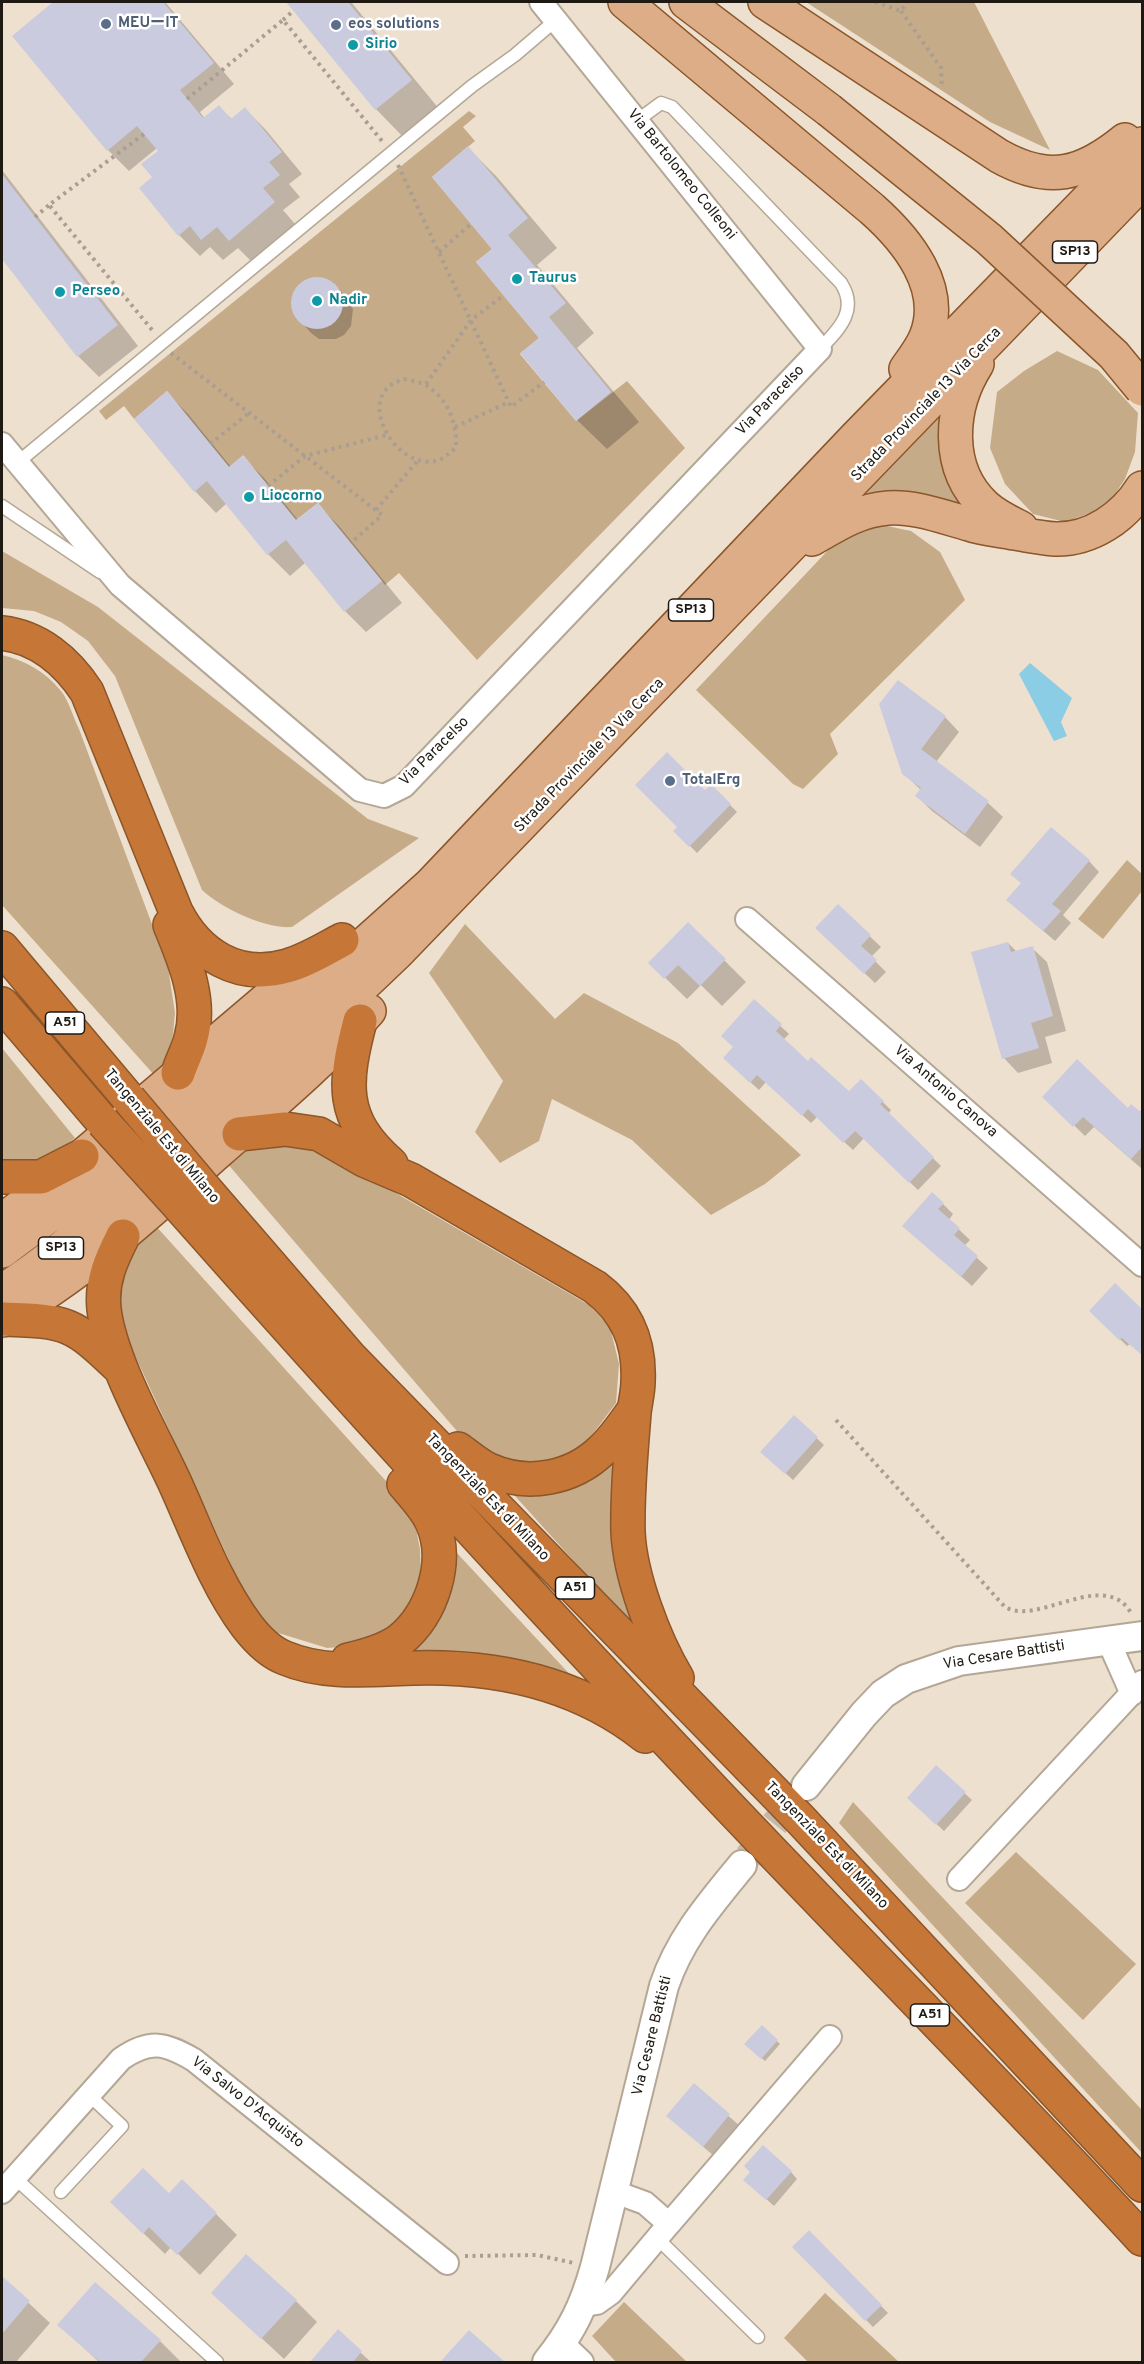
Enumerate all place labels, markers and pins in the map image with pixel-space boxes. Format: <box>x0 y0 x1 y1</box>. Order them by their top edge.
place label: MEUーIT <box>118 15 179 33</box>
place label: eos solutions <box>348 16 440 34</box>
marker: MEUーIT <box>99 17 113 31</box>
marker: eos solutions <box>329 18 343 32</box>
place label: Sirio <box>365 36 397 54</box>
marker: Sirio <box>346 38 360 52</box>
place label: Taurus <box>529 270 577 288</box>
marker: Taurus <box>510 272 524 286</box>
place label: Perseo <box>72 283 120 301</box>
marker: Perseo <box>53 285 67 299</box>
place label: Nadir <box>329 292 367 310</box>
marker: Nadir <box>310 294 324 308</box>
place label: Liocorno <box>261 488 322 506</box>
marker: Liocorno <box>242 490 256 504</box>
place label: TotalErg <box>682 772 740 790</box>
marker: TotalErg <box>663 774 677 788</box>

